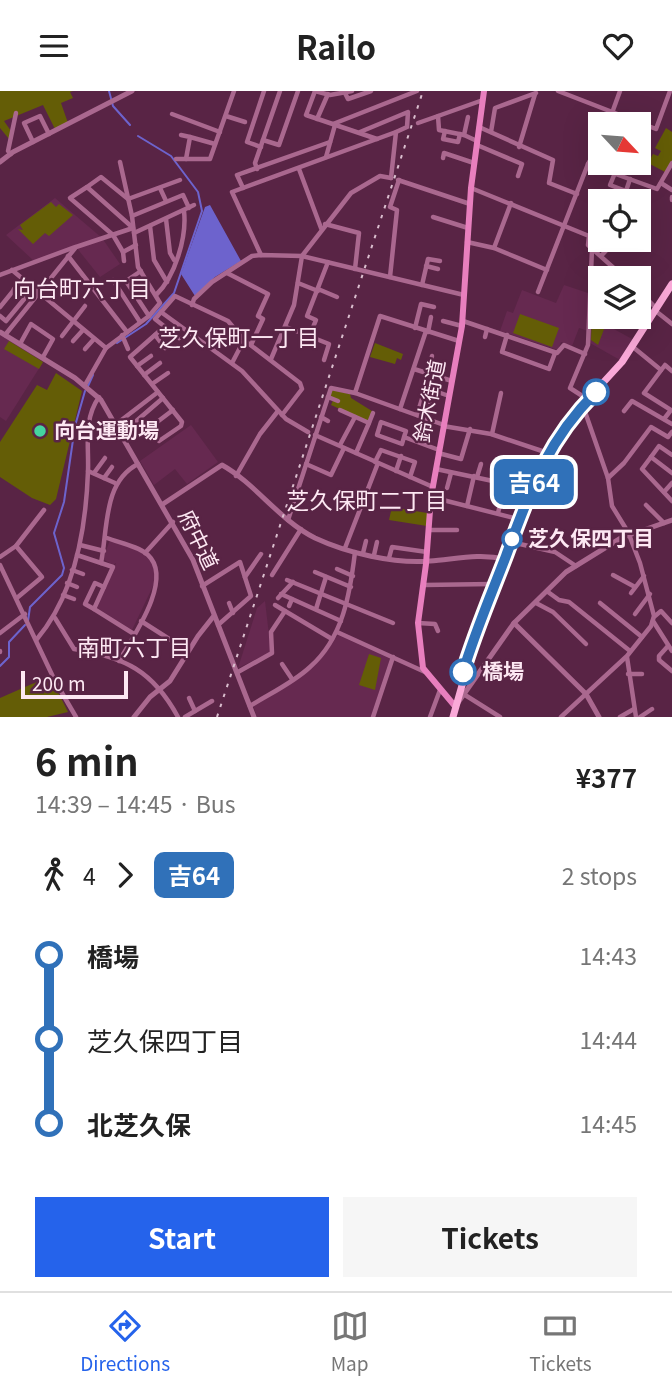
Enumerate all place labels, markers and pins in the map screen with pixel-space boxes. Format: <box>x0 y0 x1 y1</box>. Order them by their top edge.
unlabelled marker <box>583 379 609 405</box>
place label: 向台運動場 <box>54 414 159 444</box>
marker: 向台運動場 <box>32 423 48 439</box>
place label: 芝久保四丁目 <box>528 522 654 552</box>
marker: 芝久保四丁目 <box>502 529 522 549</box>
place label: 橋場 <box>482 655 524 685</box>
marker: 橋場 <box>450 659 476 685</box>

